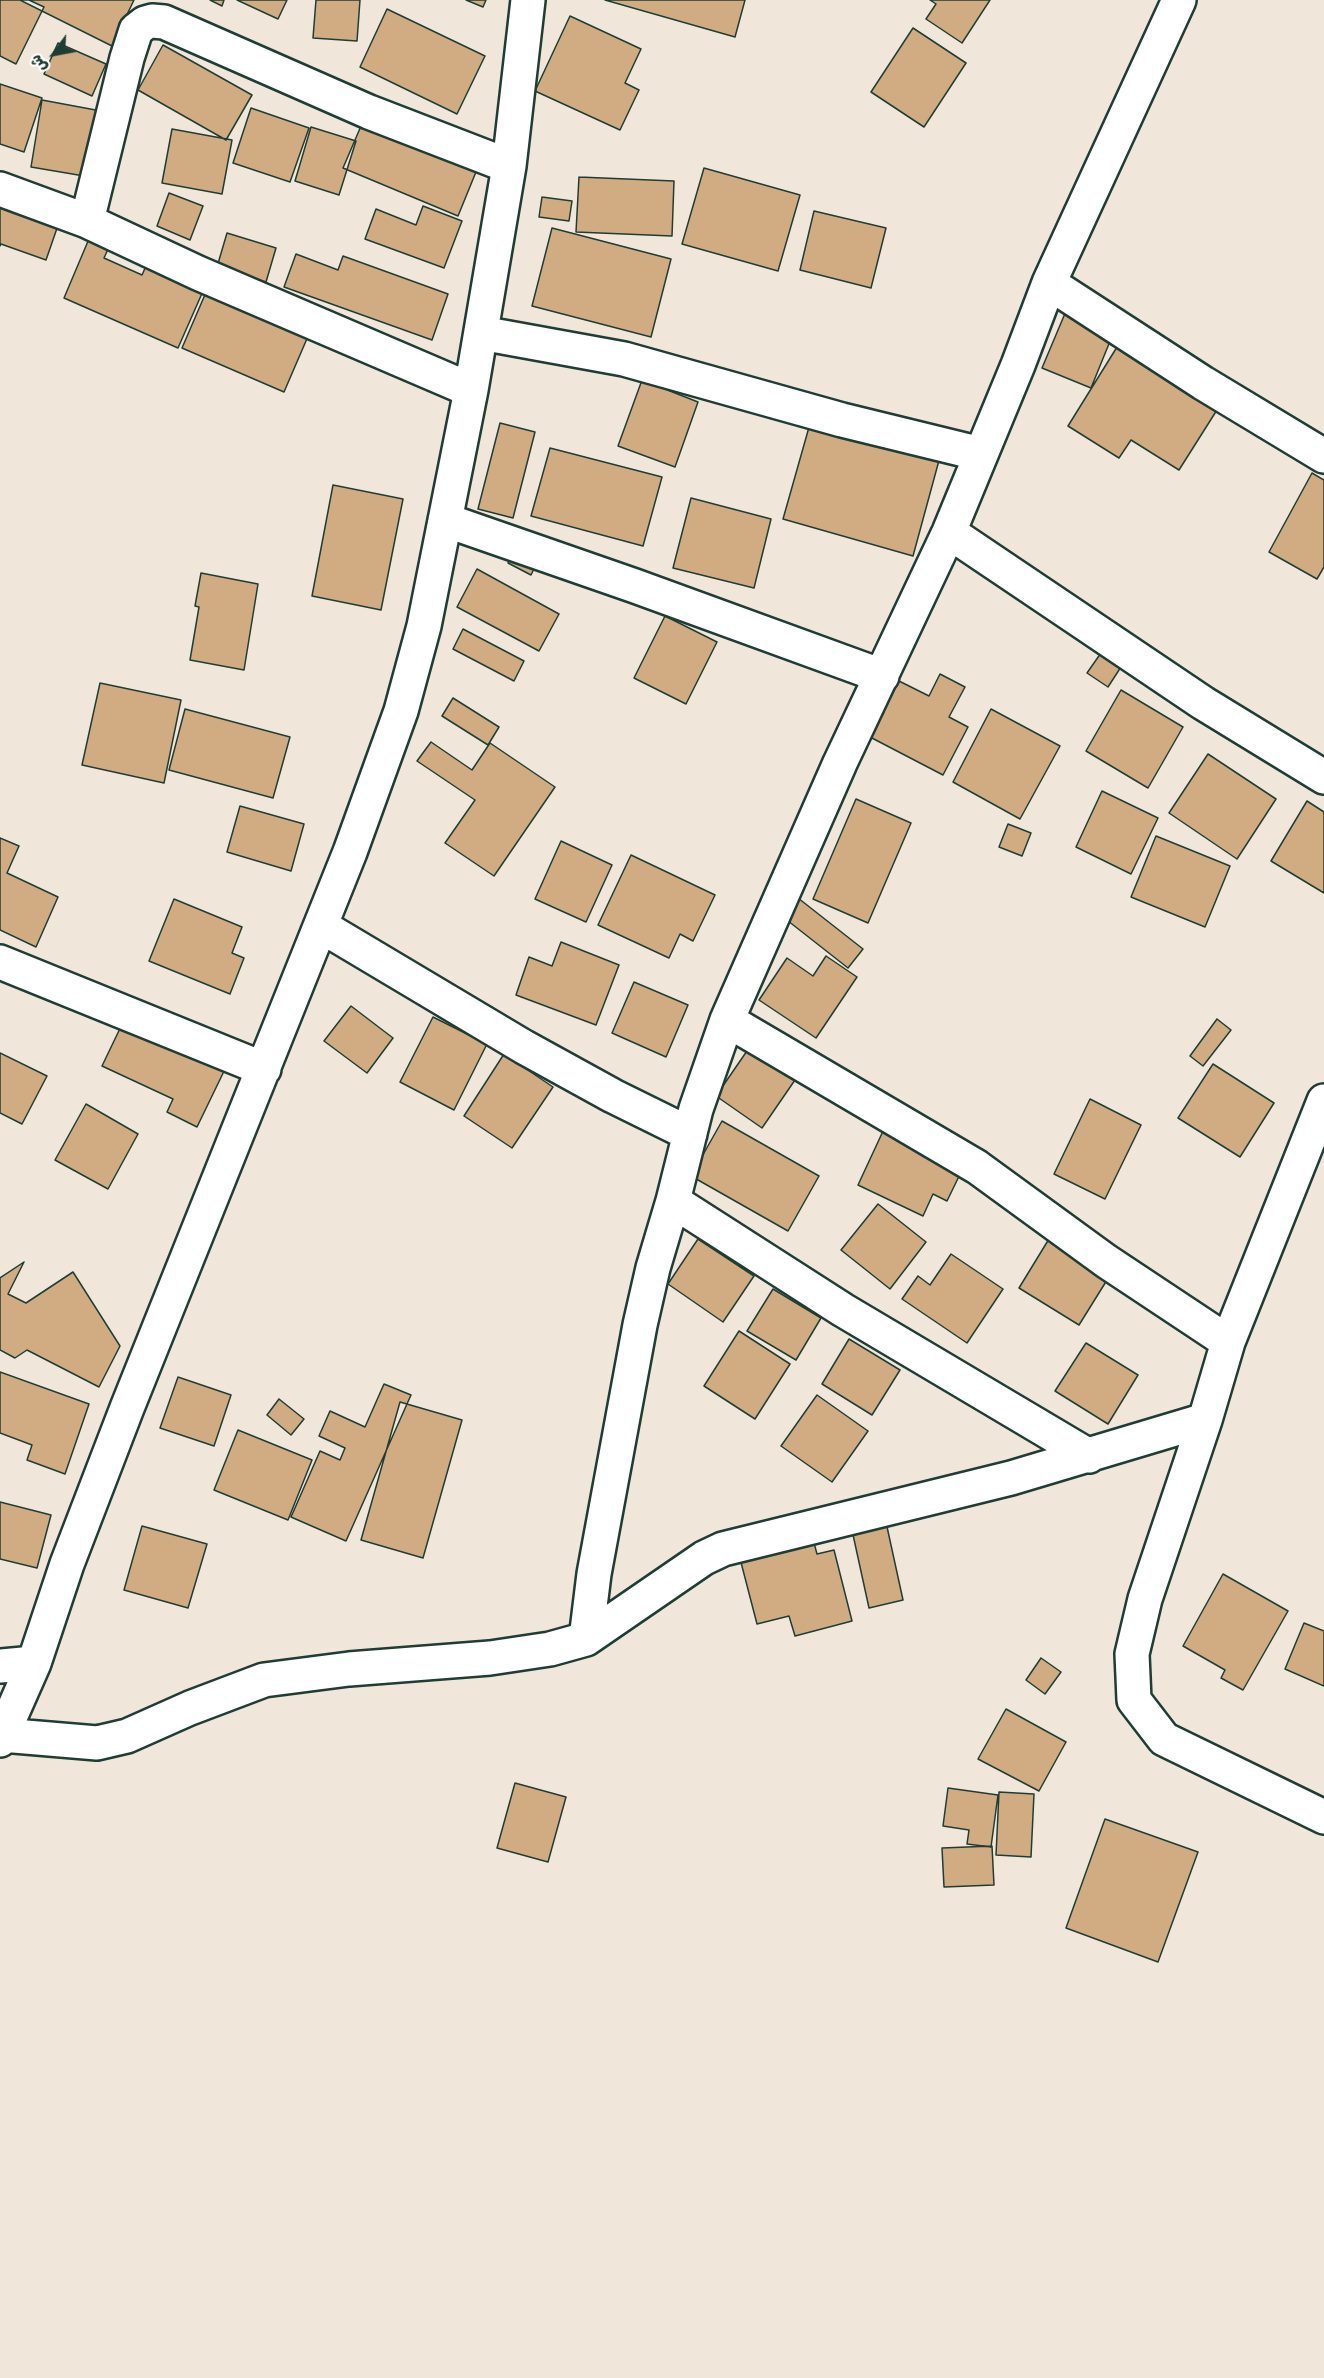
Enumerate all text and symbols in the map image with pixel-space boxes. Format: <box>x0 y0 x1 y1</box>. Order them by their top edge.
north arrow <box>24 24 84 84</box>
text: ش <box>25 51 52 77</box>

